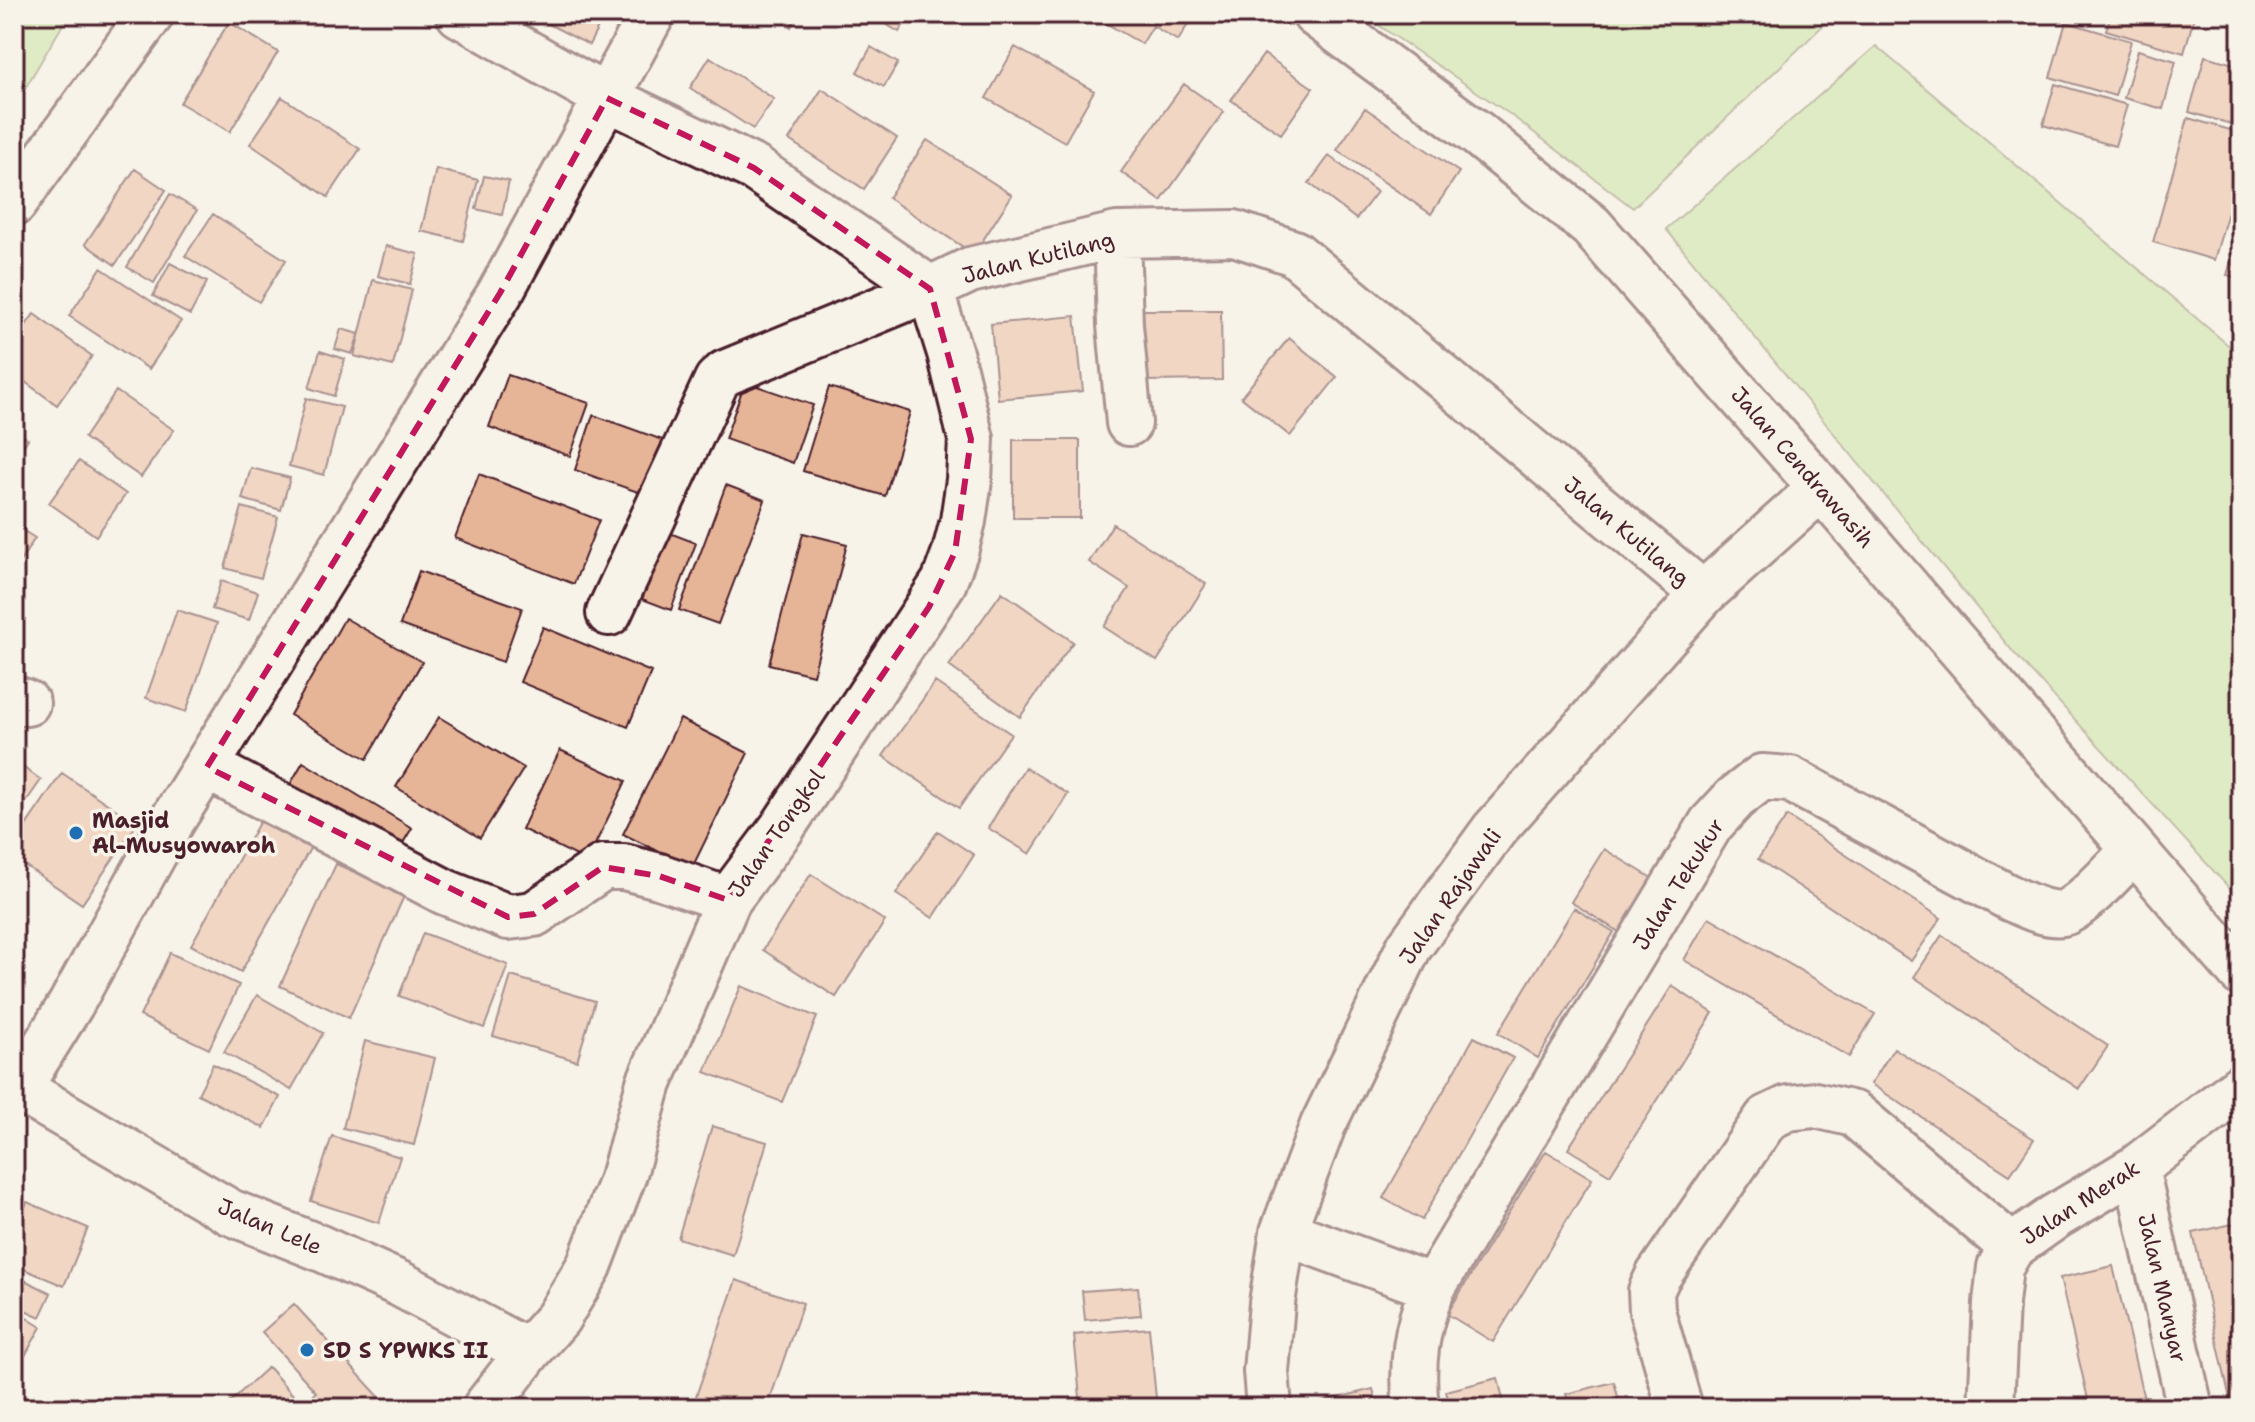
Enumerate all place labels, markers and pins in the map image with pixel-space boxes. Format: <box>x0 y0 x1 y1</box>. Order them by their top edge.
place label: Masjid Al-Musyowaroh <box>92 806 276 860</box>
marker: Masjid Al-Musyowaroh <box>67 824 85 842</box>
place label: SD S YPWKS II <box>323 1336 488 1365</box>
marker: SD S YPWKS II <box>298 1341 316 1359</box>

